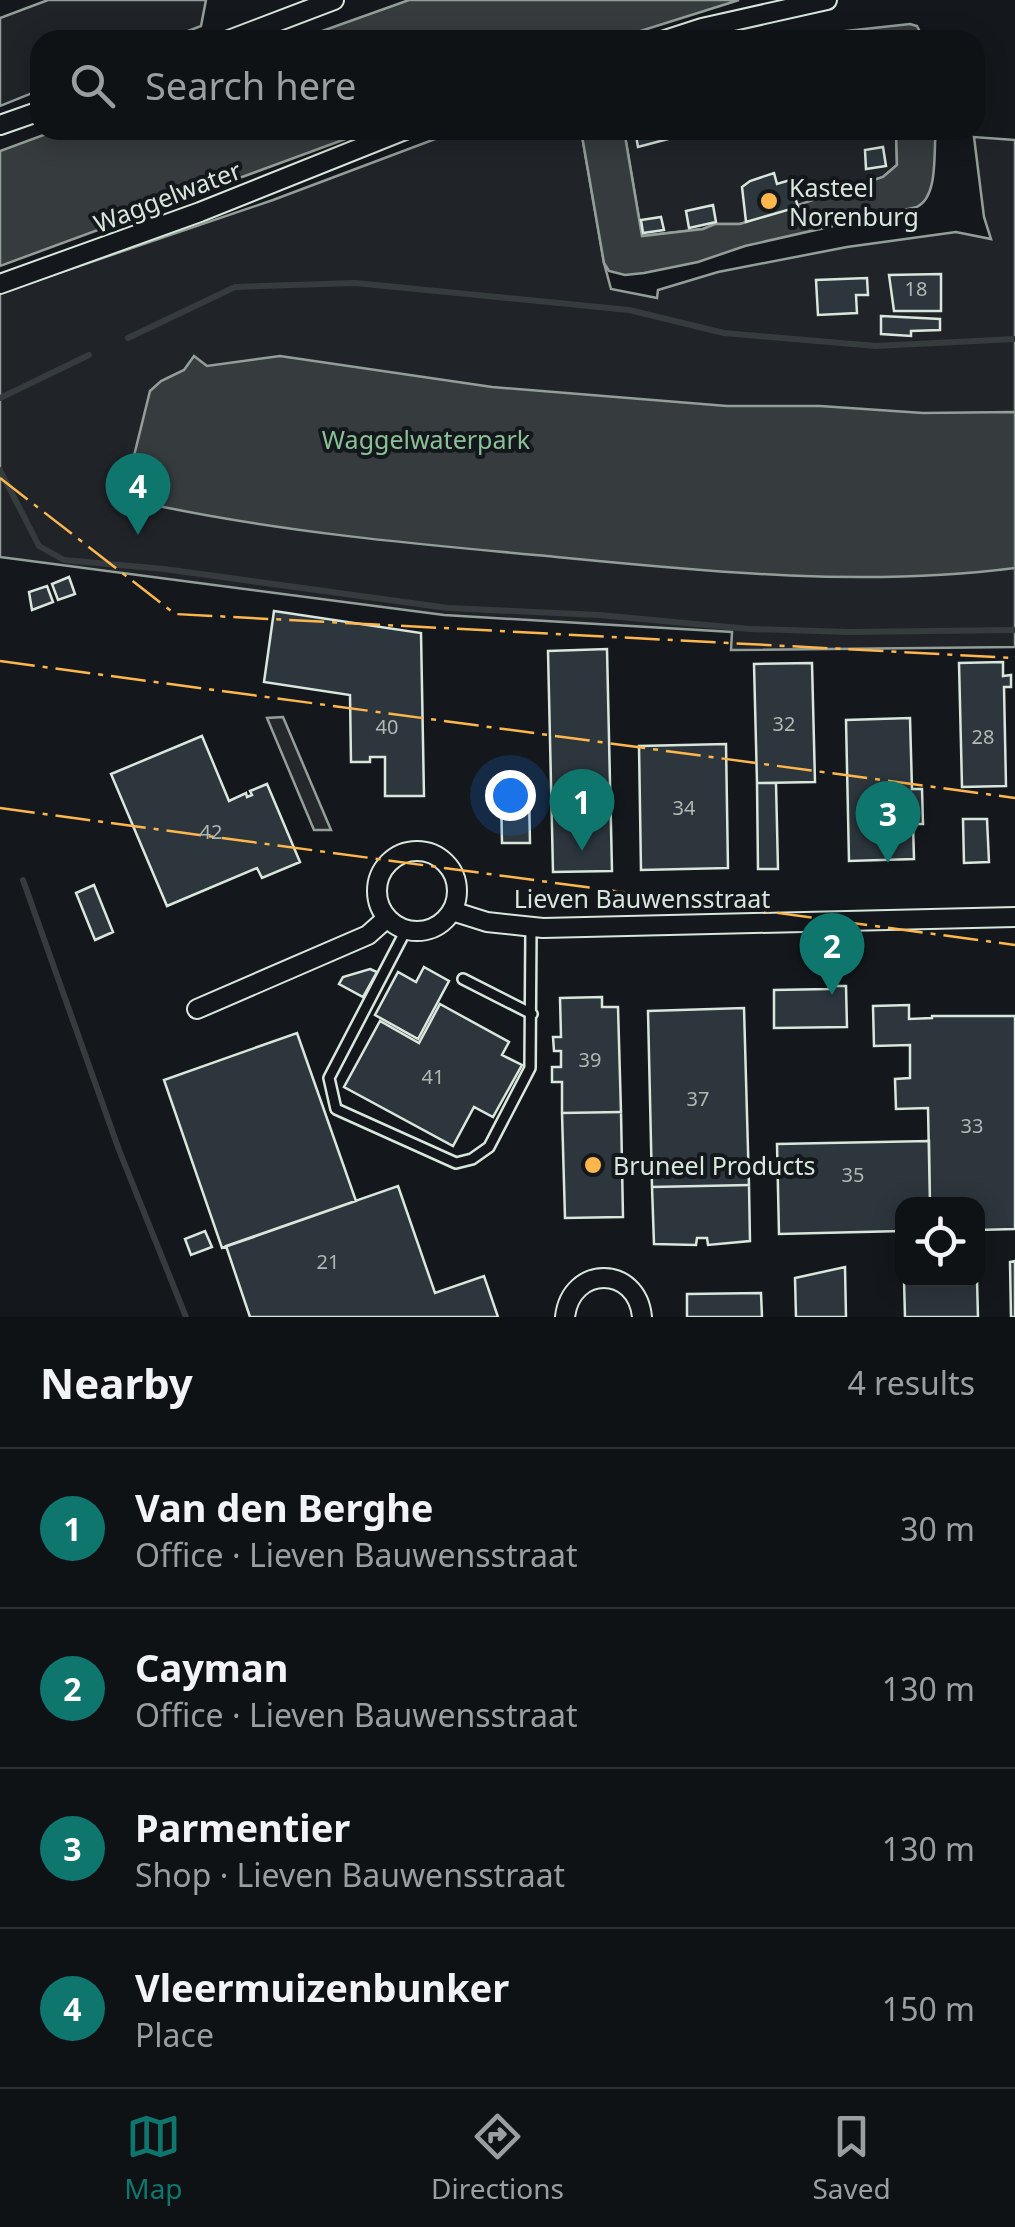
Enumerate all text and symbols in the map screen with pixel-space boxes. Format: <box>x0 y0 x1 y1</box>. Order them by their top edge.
search box <box>30 30 985 140</box>
icon: search <box>65 58 120 113</box>
text: Search here <box>145 59 356 111</box>
street label: Waggelwater <box>88 152 246 240</box>
place label: Kasteel Norenburg <box>789 170 919 233</box>
marker: Kasteel Norenburg <box>758 190 780 212</box>
house number: 18 <box>905 275 927 302</box>
park label: Waggelwaterpark <box>322 422 531 456</box>
pin: 4 <box>106 452 170 535</box>
house number: 32 <box>773 710 795 737</box>
house number: 40 <box>376 713 398 740</box>
house number: 28 <box>972 723 994 750</box>
pin: 1 <box>550 768 614 851</box>
your location <box>485 770 536 821</box>
pin: 3 <box>856 780 920 863</box>
house number: 34 <box>673 794 696 821</box>
house number: 42 <box>200 818 222 845</box>
street label: Lieven Bauwensstraat <box>514 881 770 915</box>
pin: 2 <box>800 912 864 995</box>
house number: 39 <box>579 1046 601 1073</box>
house number: 41 <box>422 1063 444 1090</box>
house number: 37 <box>687 1085 709 1112</box>
house number: 33 <box>961 1112 983 1139</box>
place label: Bruneel Products <box>613 1148 816 1182</box>
marker: Bruneel Products <box>582 1154 604 1176</box>
house number: 35 <box>842 1161 864 1188</box>
map controls <box>895 1197 985 1287</box>
button: locate <box>895 1197 985 1287</box>
house number: 21 <box>317 1248 339 1275</box>
text: Nearby <box>40 1354 193 1411</box>
text: 4 results <box>848 1361 975 1404</box>
text: Van den Berghe <box>135 1481 434 1533</box>
text: 1 <box>63 1507 82 1550</box>
text: 30 m <box>900 1507 975 1550</box>
text: Office · Lieven Bauwensstraat <box>135 1533 577 1576</box>
text: Cayman <box>135 1641 288 1693</box>
text: 2 <box>63 1667 82 1710</box>
text: 130 m <box>882 1667 975 1710</box>
text: Office · Lieven Bauwensstraat <box>135 1693 577 1736</box>
text: Parmentier <box>135 1801 350 1853</box>
text: 3 <box>63 1827 82 1870</box>
text: 130 m <box>882 1827 975 1870</box>
text: Shop · Lieven Bauwensstraat <box>135 1853 565 1896</box>
text: Vleermuizenbunker <box>135 1961 509 2013</box>
text: 4 <box>63 1987 82 2030</box>
text: 150 m <box>882 1987 975 2030</box>
text: Place <box>135 2013 214 2056</box>
tab: Map <box>124 2109 183 2207</box>
tab: Directions <box>431 2109 564 2207</box>
tab: Saved <box>812 2109 891 2207</box>

